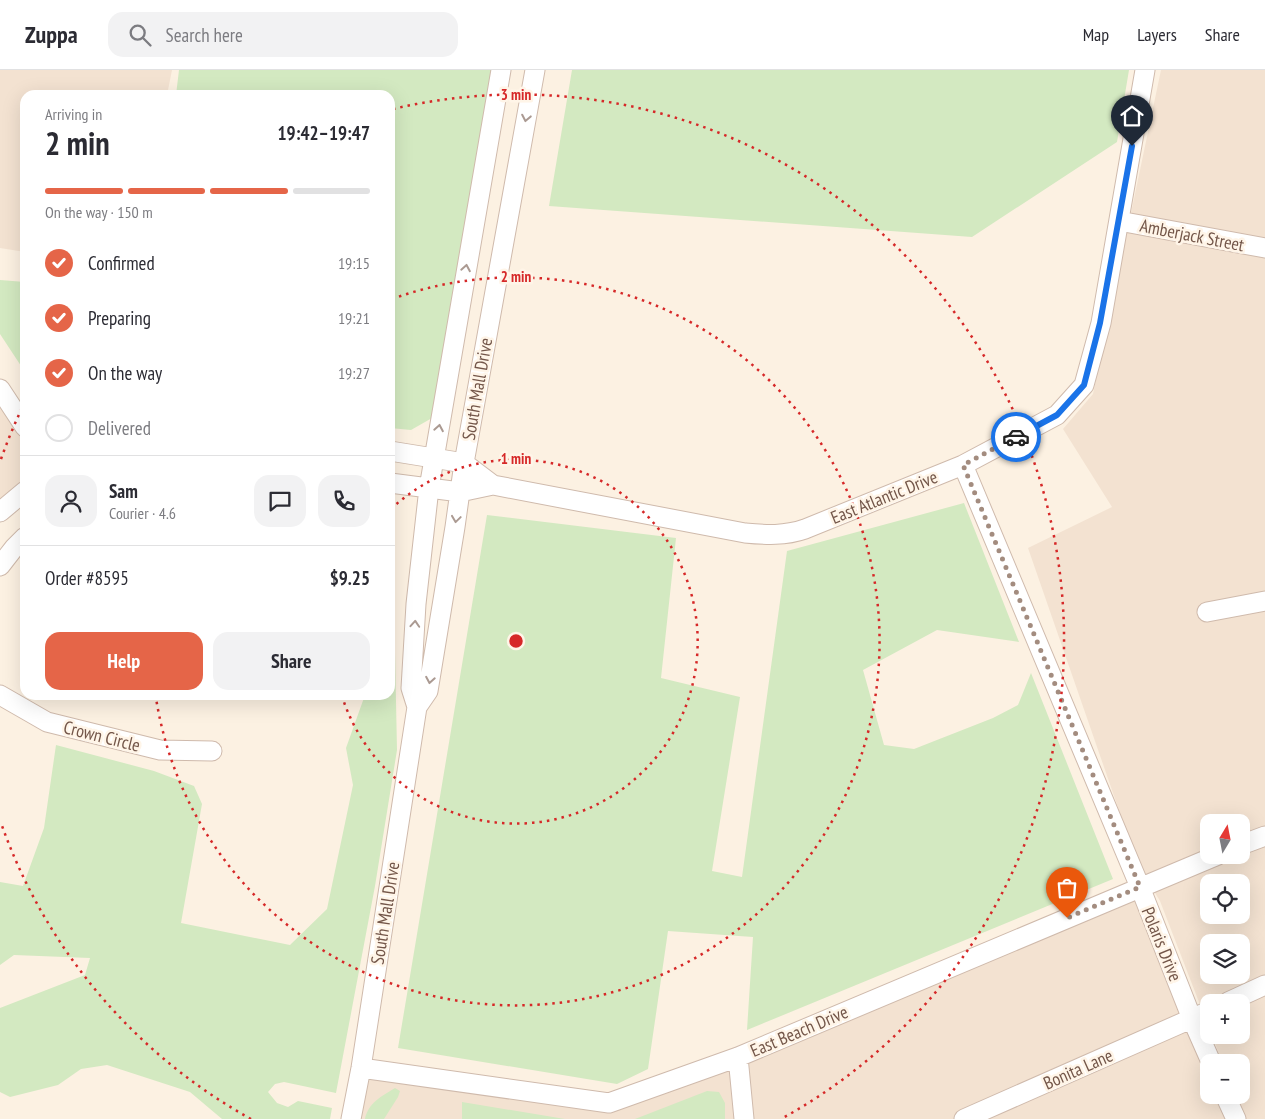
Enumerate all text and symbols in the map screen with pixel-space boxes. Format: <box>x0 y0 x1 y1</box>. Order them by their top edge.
search box <box>108 12 458 57</box>
text: Zuppa <box>25 19 78 50</box>
icon: search <box>126 21 154 49</box>
text: Search here <box>166 23 243 47</box>
text: Map <box>1083 23 1109 46</box>
text: Layers <box>1137 23 1177 46</box>
text: Share <box>1205 23 1240 46</box>
text: 3 min <box>501 85 531 104</box>
pin <box>1111 95 1153 146</box>
icon: home <box>1118 102 1146 130</box>
text: Arriving in <box>45 104 102 124</box>
one-way arrow <box>522 114 532 122</box>
text: 19:42–19:47 <box>277 121 370 145</box>
text: 2 min <box>45 122 110 164</box>
text: On the way · 150 m <box>45 202 153 222</box>
street label: Amberjack Street <box>1138 214 1246 256</box>
icon: check <box>45 249 73 277</box>
text: Confirmed <box>88 251 155 275</box>
text: 19:15 <box>338 253 370 273</box>
one-way arrow <box>461 264 471 272</box>
text: 2 min <box>501 267 531 286</box>
icon: check <box>45 304 73 332</box>
text: Preparing <box>88 306 151 330</box>
text: 19:21 <box>338 308 370 328</box>
street label: South Mall Drive <box>457 336 497 442</box>
icon: check <box>45 359 73 387</box>
text: On the way <box>88 361 162 385</box>
text: 19:27 <box>338 363 370 383</box>
courier <box>991 412 1041 462</box>
text: Delivered <box>88 416 151 440</box>
icon: car <box>1002 423 1030 451</box>
one-way arrow <box>433 424 443 432</box>
text: 1 min <box>501 449 531 468</box>
street label: East Atlantic Drive <box>827 465 941 529</box>
button: person <box>45 475 97 527</box>
button: chat <box>254 475 306 527</box>
button: phone <box>318 475 370 527</box>
text: Sam <box>109 479 138 503</box>
text: Courier · 4.6 <box>109 503 176 523</box>
one-way arrow <box>452 515 462 524</box>
text: Order #8595 <box>45 566 129 590</box>
text: $9.25 <box>330 566 370 590</box>
one-way arrow <box>409 620 420 628</box>
button: Help <box>45 632 203 690</box>
button: Share <box>213 632 370 690</box>
centre of rings <box>507 632 525 650</box>
one-way arrow <box>425 675 435 684</box>
street label: Crown Circle <box>61 715 143 757</box>
north arrow <box>1200 814 1250 864</box>
map controls <box>1200 814 1250 1104</box>
street label: South Mall Drive <box>366 860 404 966</box>
pin <box>1046 867 1088 918</box>
icon: bag <box>1053 874 1081 902</box>
button: locate <box>1200 874 1250 924</box>
street label: Polaris Drive <box>1137 903 1187 985</box>
button: layers <box>1200 934 1250 984</box>
button: + <box>1200 994 1250 1044</box>
street label: East Beach Drive <box>747 1000 851 1062</box>
street label: Bonita Lane <box>1040 1043 1116 1095</box>
button: − <box>1200 1054 1250 1104</box>

